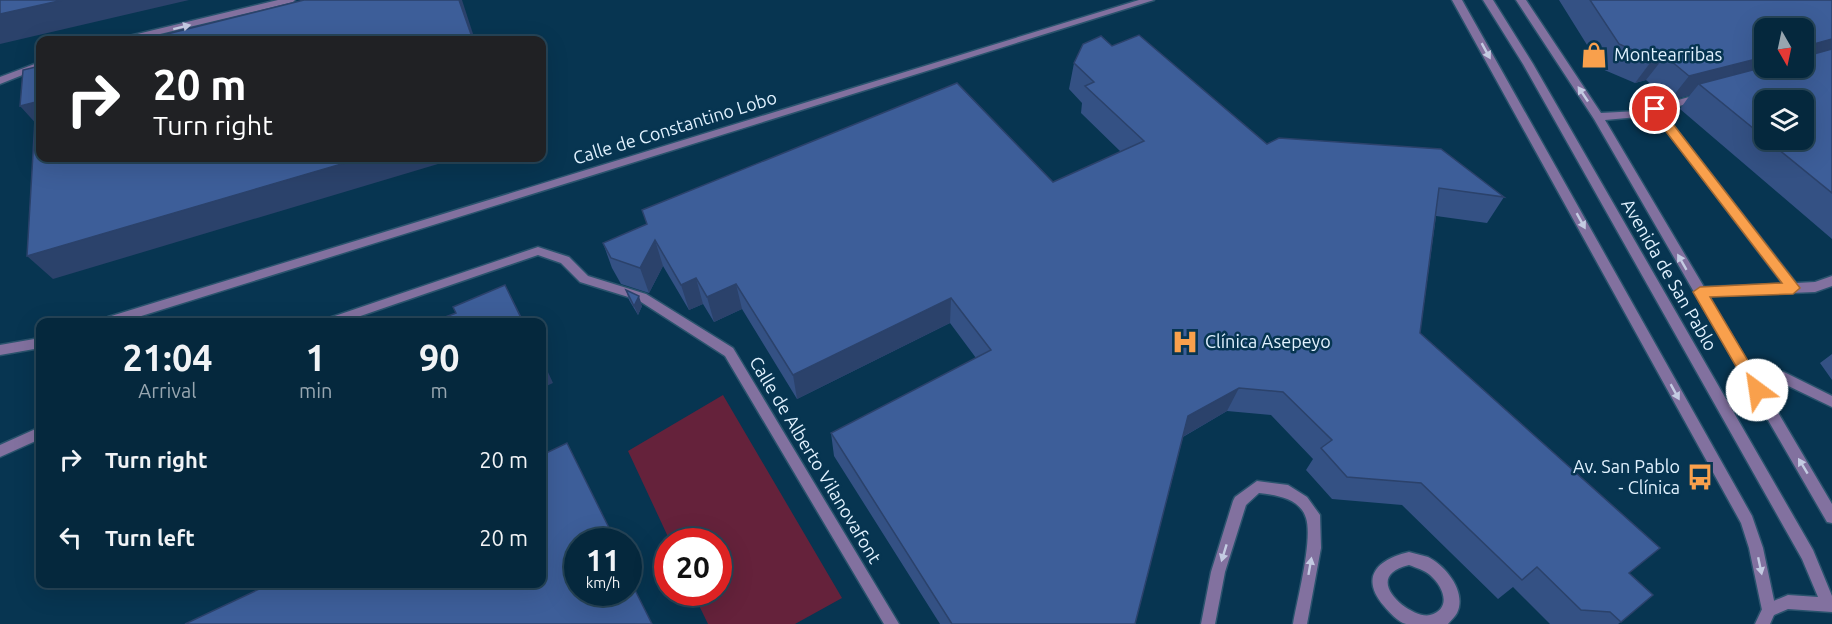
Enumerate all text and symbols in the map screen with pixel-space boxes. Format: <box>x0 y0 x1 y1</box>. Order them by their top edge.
north arrow <box>1754 18 1814 78</box>
map controls <box>1754 18 1814 150</box>
one-way arrow <box>172 21 191 31</box>
shop icon: Montearribas <box>1579 40 1609 70</box>
one-way arrow <box>1480 43 1491 59</box>
place label: Montearribas <box>1614 44 1722 64</box>
icon: right <box>54 60 132 138</box>
text: 20 m <box>153 61 247 108</box>
pin <box>1629 83 1680 134</box>
one-way arrow <box>1578 86 1589 102</box>
street label: Calle de Constantino Lobo <box>571 87 779 168</box>
button: layers <box>1754 90 1814 150</box>
icon: arrive <box>1638 92 1671 125</box>
text: Turn right <box>153 110 273 140</box>
street label: Avenida de San Pablo <box>1618 195 1722 354</box>
one-way arrow <box>1575 213 1585 230</box>
one-way arrow <box>1677 254 1688 270</box>
hospital icon: Clínica Asepeyo <box>1170 327 1200 357</box>
place label: Clínica Asepeyo <box>1205 331 1331 351</box>
text: 21:04 <box>122 337 213 378</box>
text: 1 <box>306 337 326 378</box>
text: 90 <box>419 337 460 378</box>
street label: Calle de Alberto Vilanovafont <box>746 352 886 566</box>
position arrow <box>1725 358 1789 422</box>
text: Arrival <box>138 379 197 402</box>
text: min <box>299 379 333 402</box>
text: m <box>431 379 448 402</box>
one-way arrow <box>1670 384 1681 400</box>
icon: right <box>54 443 87 476</box>
text: Turn right <box>105 447 207 472</box>
text: 20 m <box>479 447 528 472</box>
place label: Av. San Pablo - Clínica <box>1573 456 1680 497</box>
one-way arrow <box>1798 457 1808 474</box>
bus stop icon: Av. San Pablo - Clínica <box>1685 462 1715 492</box>
icon: left <box>54 521 87 554</box>
text: Turn left <box>105 525 195 550</box>
text: 20 m <box>479 525 528 550</box>
speed limit sign: 20 <box>654 528 732 606</box>
text: 11 <box>586 543 620 577</box>
one-way arrow <box>1219 544 1228 562</box>
one-way arrow <box>1306 557 1315 576</box>
one-way arrow <box>1756 557 1765 576</box>
text: km/h <box>586 574 620 591</box>

